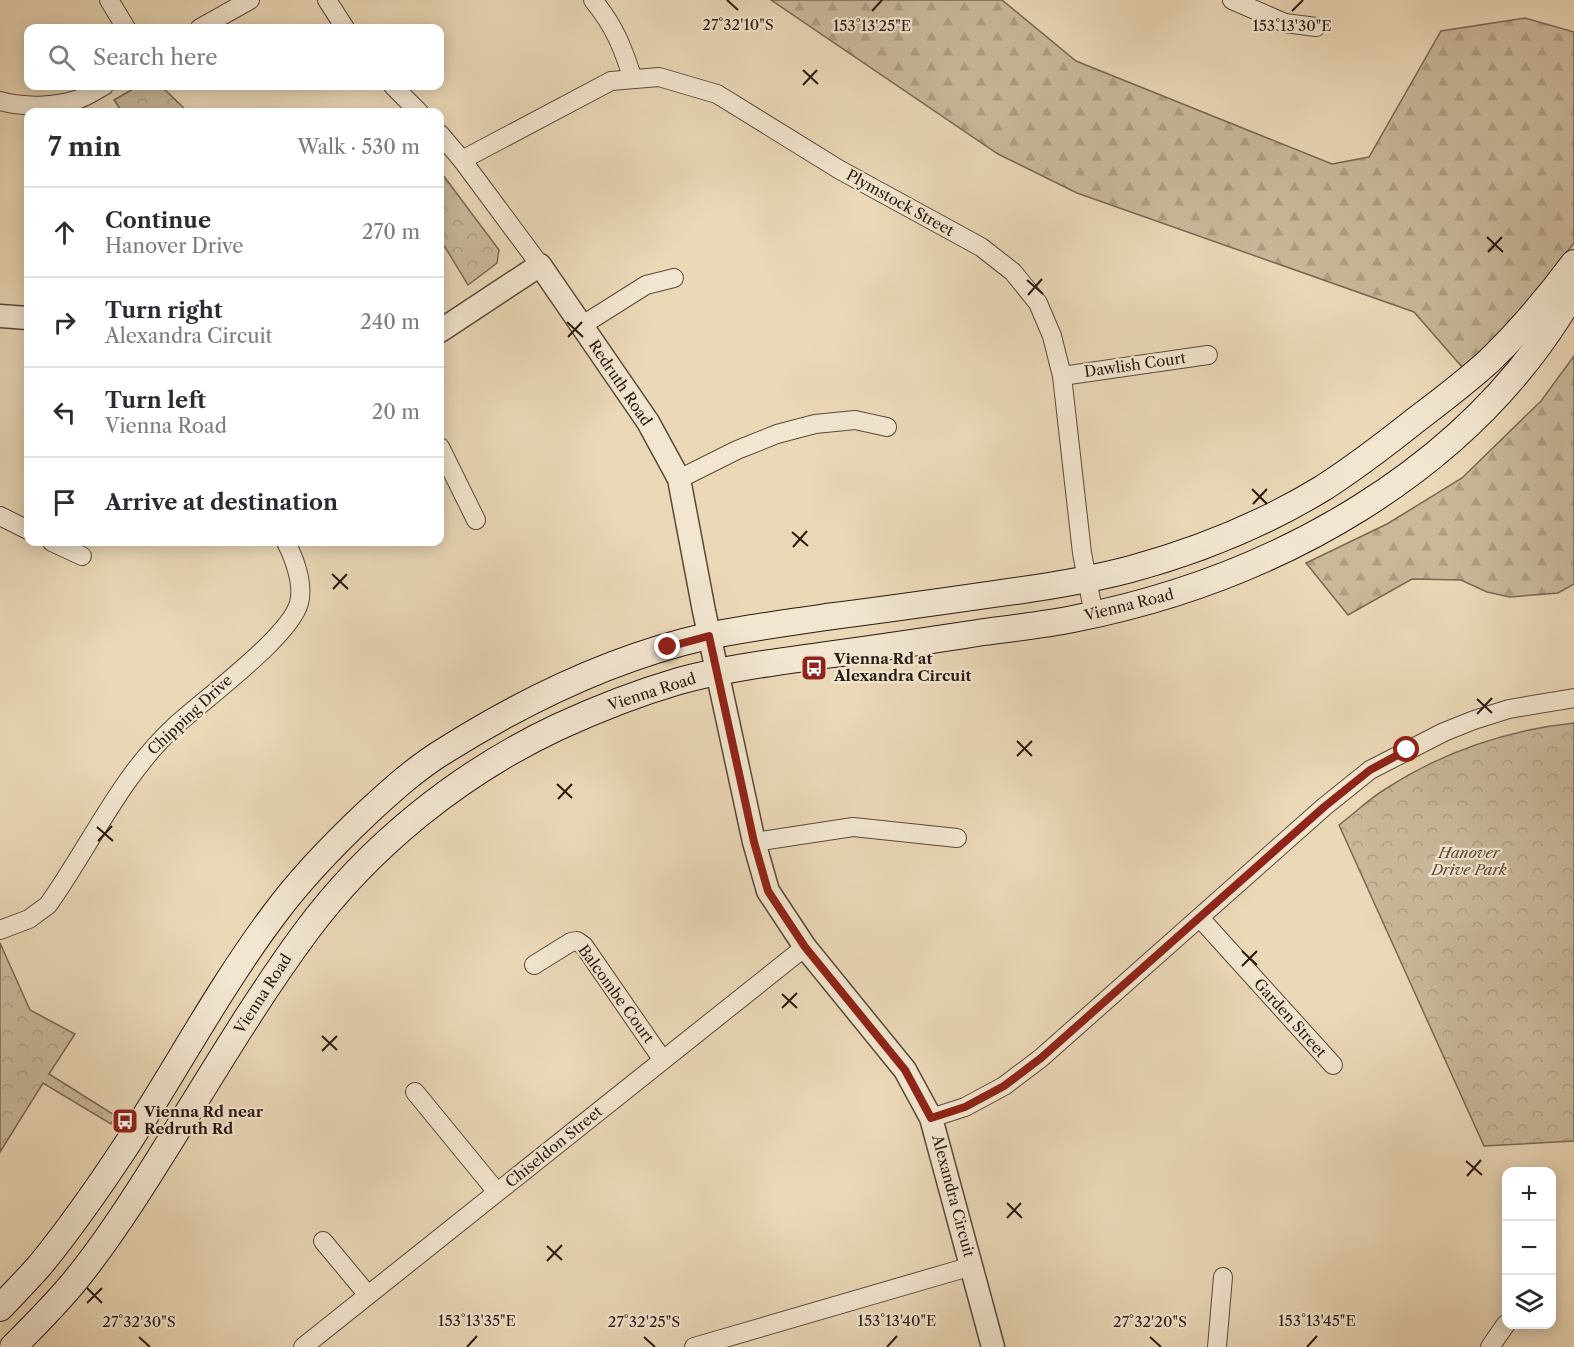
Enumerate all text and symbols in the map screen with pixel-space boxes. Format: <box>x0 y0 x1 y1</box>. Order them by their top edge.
text: 27°32'10"S <box>702 15 774 34</box>
text: 153°13'25"E <box>833 16 911 35</box>
text: 153°13'30"E <box>1252 16 1332 35</box>
search box <box>24 24 444 90</box>
icon: search <box>45 41 78 74</box>
text: Search here <box>93 44 218 71</box>
text: 7 min <box>48 131 121 163</box>
text: Walk · 530 m <box>297 135 420 159</box>
street label: Plymstock Street <box>843 165 958 240</box>
text: Continue <box>105 207 211 234</box>
icon: ahead <box>48 216 81 249</box>
text: 270 m <box>362 220 420 244</box>
text: Hanover Drive <box>105 234 244 258</box>
text: Turn right <box>105 297 223 324</box>
icon: right <box>48 306 81 339</box>
text: 240 m <box>360 310 420 334</box>
text: Alexandra Circuit <box>105 324 273 348</box>
street label: Redruth Road <box>585 336 656 429</box>
street label: Dawlish Court <box>1083 348 1188 381</box>
text: Turn left <box>105 387 206 414</box>
icon: left <box>48 396 81 429</box>
text: 20 m <box>372 400 420 424</box>
text: Vienna Road <box>105 414 227 438</box>
icon: arrive <box>48 486 81 519</box>
text: Arrive at destination <box>105 489 338 516</box>
street label: Vienna Road <box>1081 584 1176 625</box>
route end <box>654 633 680 659</box>
place label: Vienna Rd at Alexandra Circuit <box>833 649 972 685</box>
bus stop icon: Vienna Rd at Alexandra Circuit <box>799 653 829 683</box>
street label: Vienna Road <box>604 668 698 715</box>
street label: Chipping Drive <box>143 671 236 759</box>
route start <box>1393 736 1419 762</box>
park label: Hanover Drive Park <box>1430 843 1507 879</box>
street label: Balcombe Court <box>574 941 659 1047</box>
street label: Vienna Road <box>229 950 295 1038</box>
street label: Garden Street <box>1250 974 1331 1062</box>
street label: Chiseldon Street <box>501 1101 606 1191</box>
place label: Vienna Rd near Redruth Rd <box>143 1102 264 1138</box>
bus stop icon: Vienna Rd near Redruth Rd <box>110 1106 140 1136</box>
street label: Alexandra Circuit <box>928 1132 979 1260</box>
map controls <box>1502 1167 1556 1329</box>
button: + <box>1502 1167 1556 1221</box>
button: − <box>1502 1221 1556 1275</box>
button: layers <box>1502 1275 1556 1329</box>
text: 153°13'35"E <box>438 1311 516 1330</box>
text: 153°13'40"E <box>858 1311 936 1330</box>
text: 153°13'45"E <box>1278 1311 1356 1330</box>
text: 27°32'30"S <box>102 1312 176 1331</box>
text: 27°32'25"S <box>608 1312 680 1331</box>
text: 27°32'20"S <box>1113 1312 1187 1331</box>

